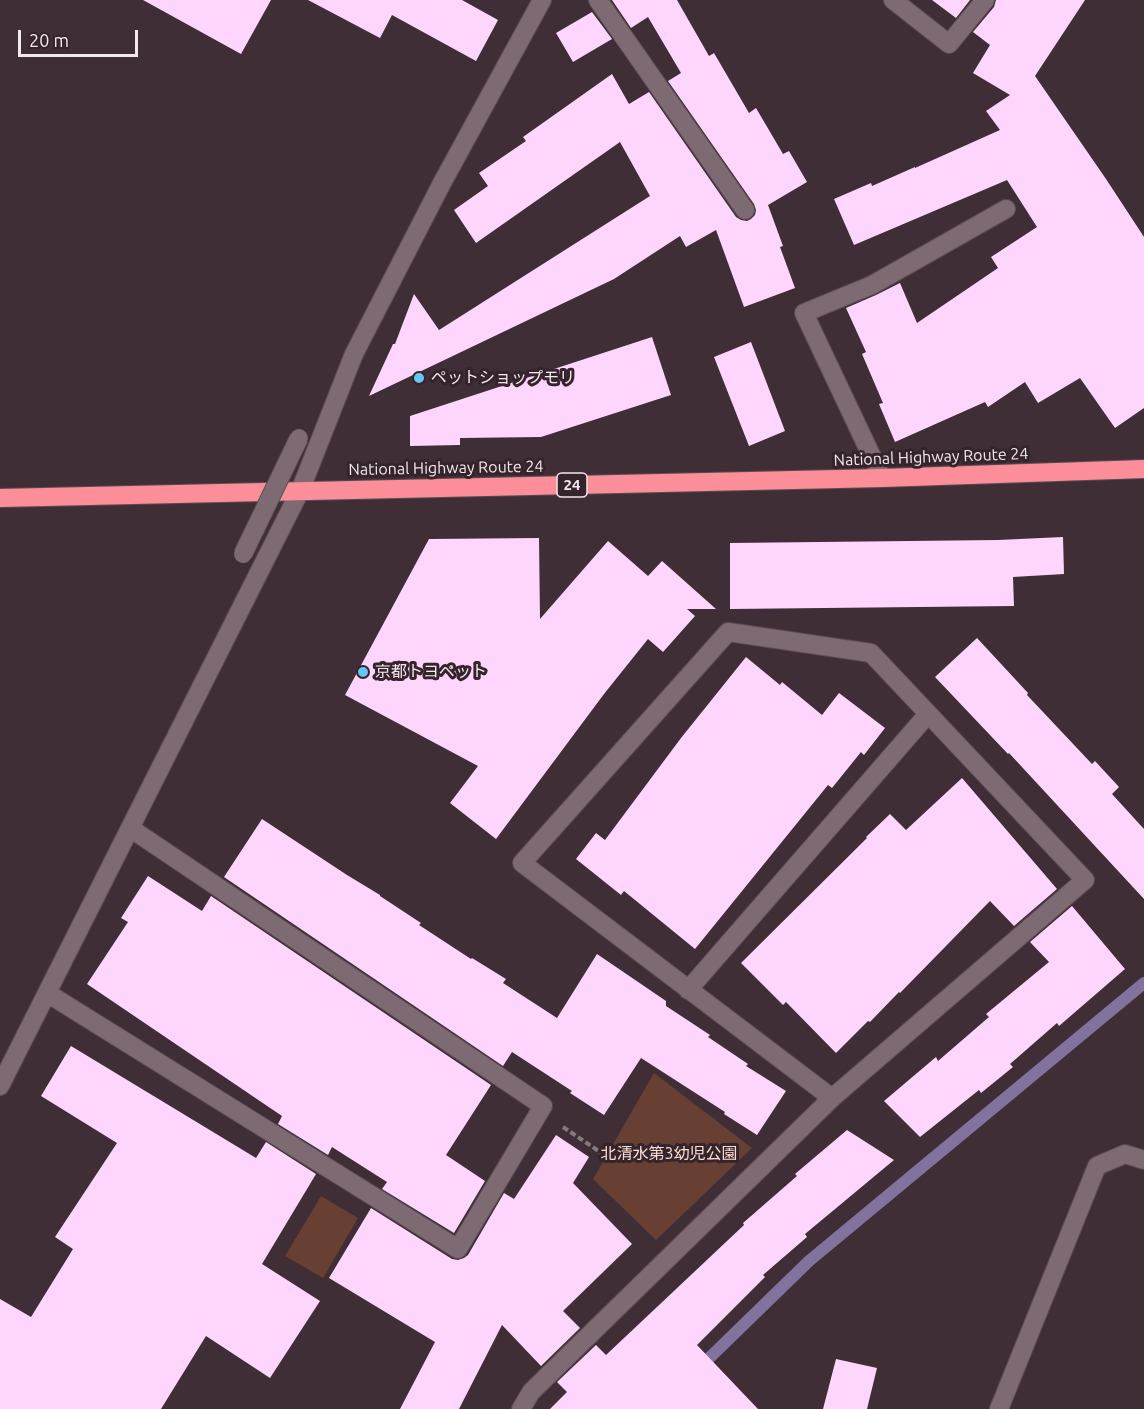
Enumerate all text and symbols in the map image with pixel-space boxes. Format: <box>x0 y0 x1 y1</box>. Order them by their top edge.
scale bar <box>21 18 141 56</box>
text: 20 m <box>29 30 69 50</box>
place label: ペットショップモリ <box>431 368 575 388</box>
marker: ペットショップモリ <box>412 371 426 385</box>
street label: National Highway Route 24 <box>833 444 1029 470</box>
street label: National Highway Route 24 <box>348 457 544 479</box>
road number: 24 <box>557 473 587 497</box>
place label: 京都トヨペット <box>375 662 487 682</box>
marker: 京都トヨペット <box>356 665 370 679</box>
park label: 北清水第3幼児公園 <box>600 1144 738 1164</box>

